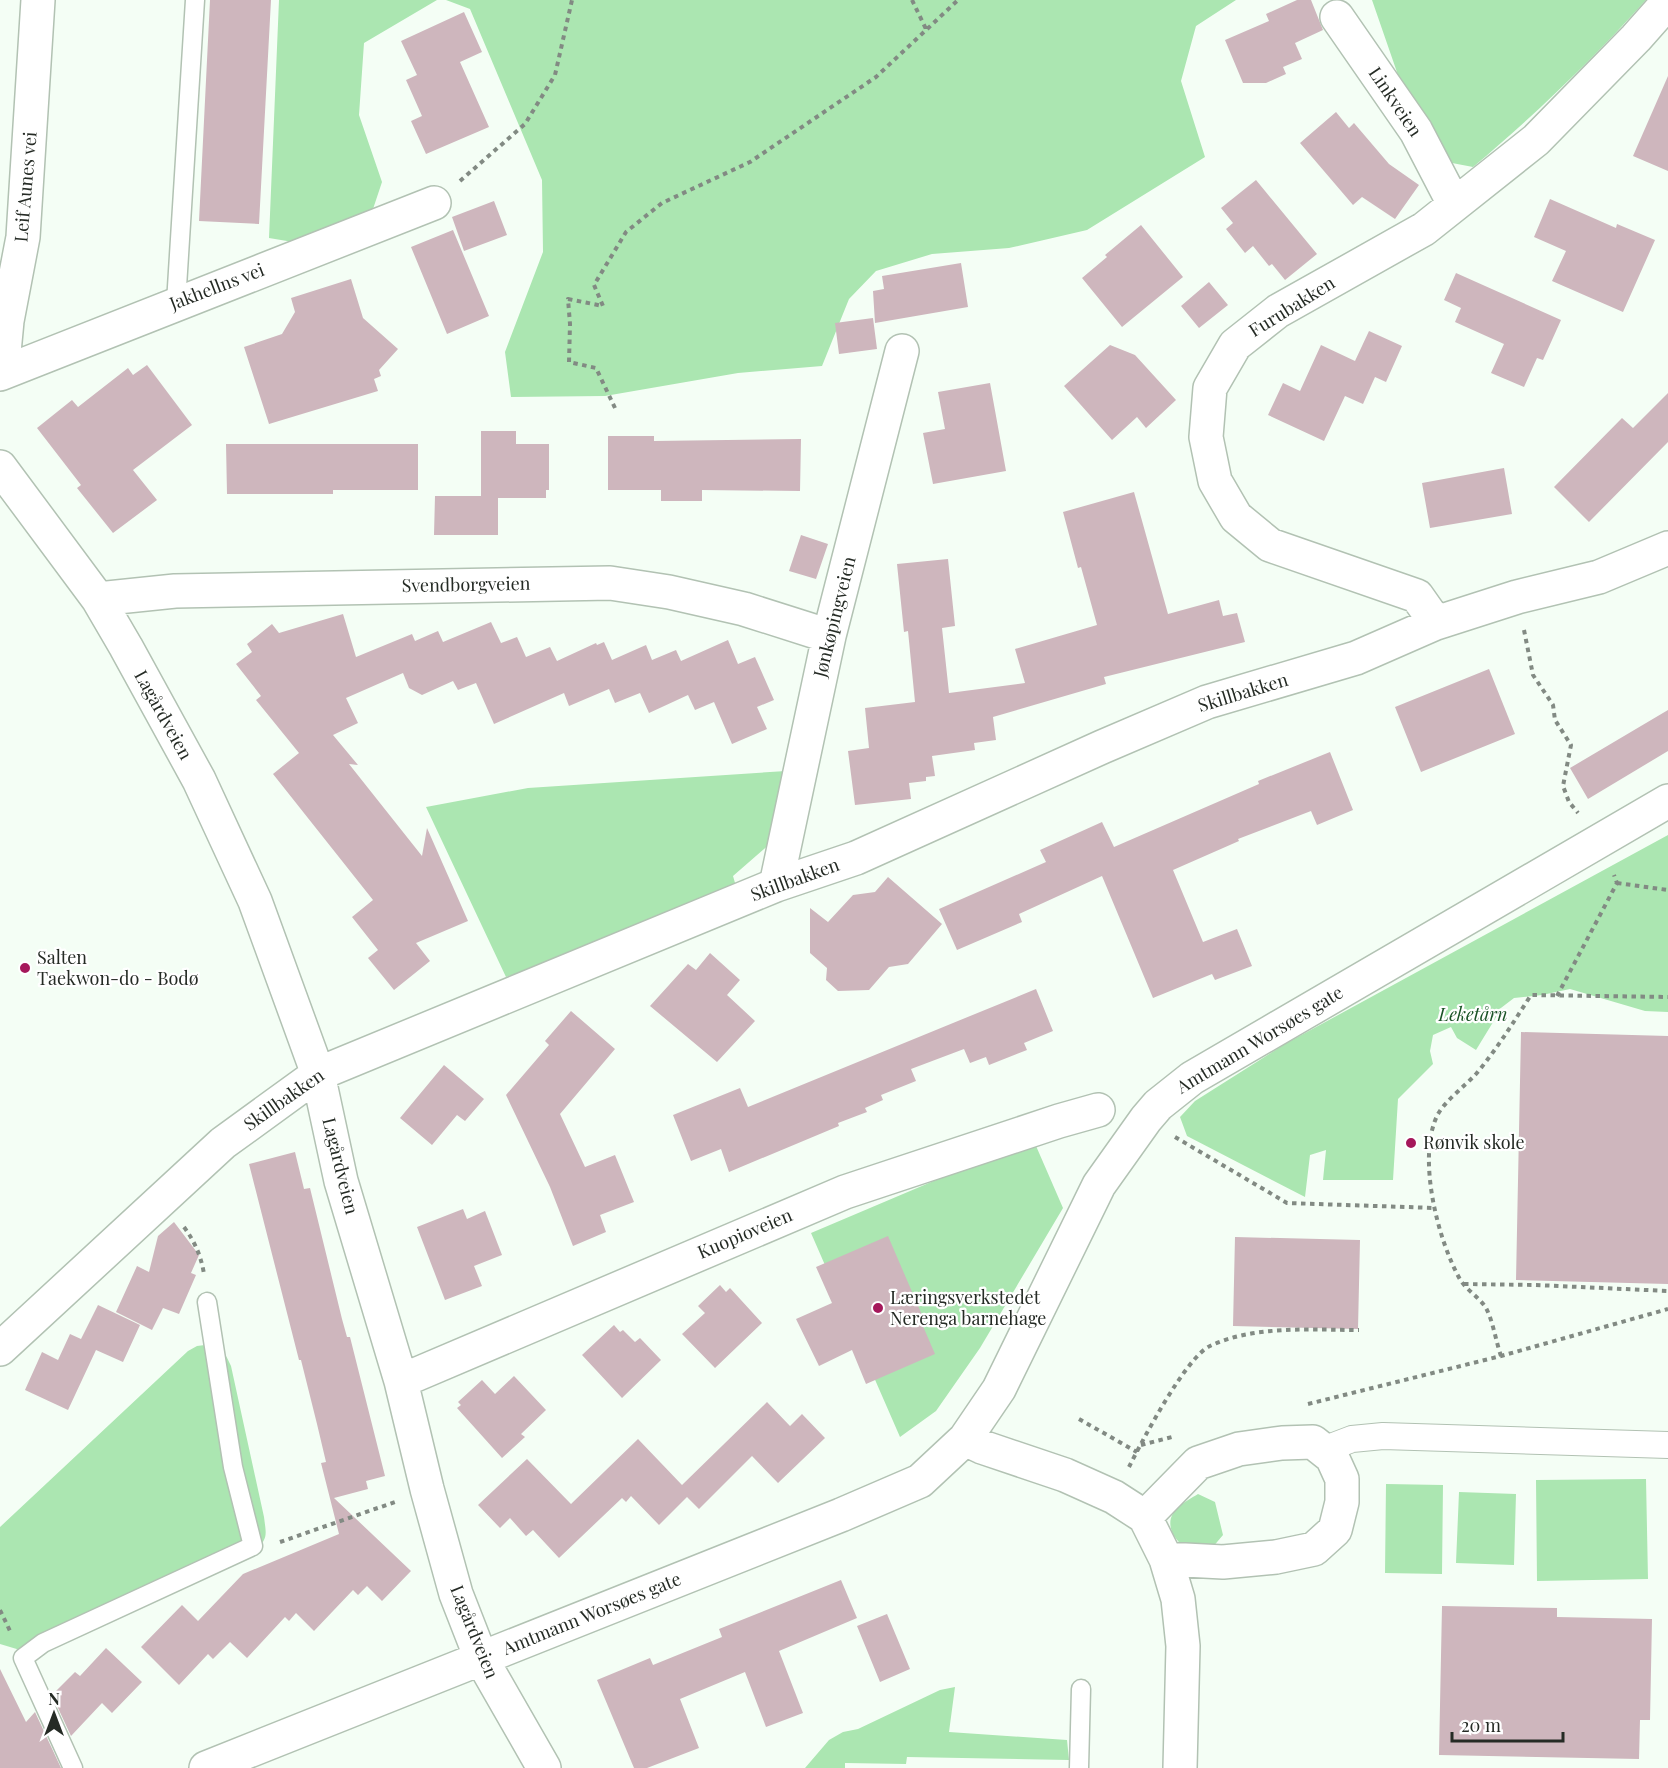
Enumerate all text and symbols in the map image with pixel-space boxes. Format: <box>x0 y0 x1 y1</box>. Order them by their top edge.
street label: Linkveien <box>1364 62 1428 141</box>
street label: Leif Aunes vei <box>8 131 42 243</box>
street label: Jakhellns vei <box>165 257 267 315</box>
street label: Furubakken <box>1244 270 1339 342</box>
street label: Jønkøpingveien <box>807 553 861 681</box>
street label: Svendborgveien <box>401 571 531 597</box>
street label: Lagårdveien <box>129 665 198 764</box>
street label: Skillbakken <box>1195 667 1291 717</box>
street label: Skillbakken <box>747 852 843 906</box>
place label: Salten Taekwon-do - Bodø <box>37 945 199 990</box>
marker: Salten Taekwon-do - Bodø <box>18 961 32 975</box>
street label: Amtmann Worsøes gate <box>1171 980 1347 1099</box>
park label: Leketårn <box>1438 1002 1507 1026</box>
street label: Skillbakken <box>238 1063 329 1136</box>
street label: Lagårdveien <box>317 1115 365 1217</box>
place label: Rønvik skole <box>1423 1130 1525 1154</box>
marker: Rønvik skole <box>1404 1136 1418 1150</box>
street label: Kuopioveien <box>694 1202 796 1264</box>
place label: Læringsverkstedet Nerenga barnehage <box>890 1285 1046 1330</box>
marker: Læringsverkstedet Nerenga barnehage <box>871 1301 885 1315</box>
street label: Amtmann Worsøes gate <box>498 1566 684 1660</box>
street label: Lagårdveien <box>445 1581 505 1682</box>
north arrow <box>24 1684 84 1744</box>
text: N <box>48 1688 60 1709</box>
scale bar <box>1452 1705 1563 1743</box>
text: 20 m <box>1461 1713 1501 1737</box>

